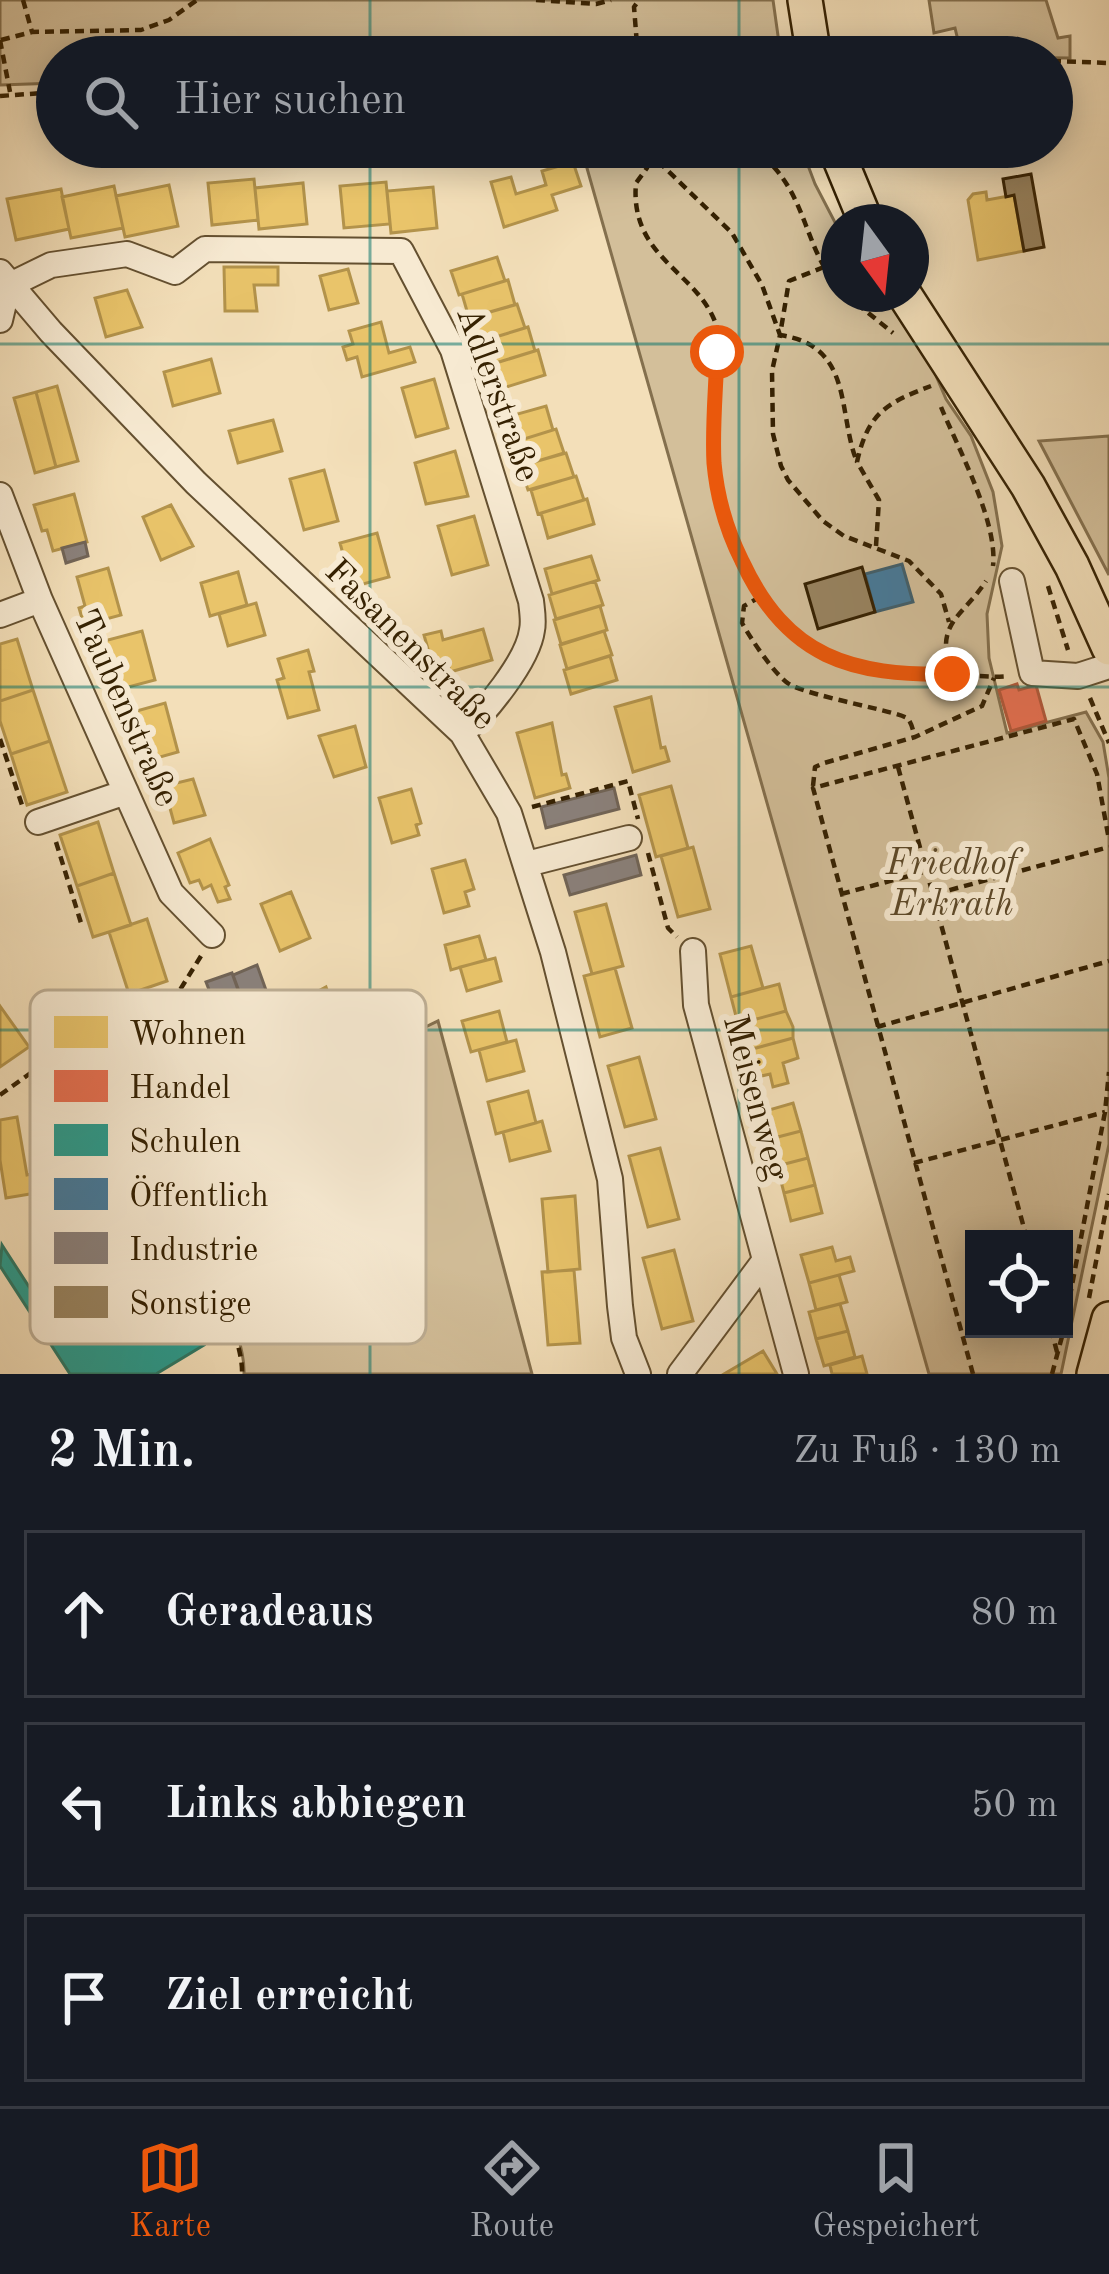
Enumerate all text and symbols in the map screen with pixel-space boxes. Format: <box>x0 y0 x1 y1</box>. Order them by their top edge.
search box <box>36 36 1073 168</box>
icon: search <box>78 69 144 135</box>
text: Hier suchen <box>174 79 406 124</box>
north arrow <box>821 204 929 312</box>
street label: Adlerstraße <box>448 302 545 487</box>
route start <box>690 325 744 379</box>
street label: Fasanenstraße <box>317 554 501 738</box>
street label: Taubenstraße <box>65 605 184 813</box>
route end <box>925 647 979 701</box>
park label: Friedhof Erkrath <box>885 847 1024 924</box>
legend <box>30 990 426 1344</box>
street label: Meisenweg <box>715 1011 794 1185</box>
text: Wohnen <box>129 1019 246 1052</box>
text: Handel <box>129 1073 231 1106</box>
text: Schulen <box>129 1127 241 1160</box>
text: Öffentlich <box>129 1175 269 1214</box>
map controls <box>965 1230 1073 1338</box>
button: locate <box>965 1230 1073 1338</box>
text: Industrie <box>129 1235 258 1268</box>
text: Sonstige <box>129 1289 251 1322</box>
text: 2 Min. <box>48 1427 195 1478</box>
text: Zu Fuß · 130 m <box>794 1432 1061 1471</box>
icon: ahead <box>51 1581 117 1647</box>
text: Geradeaus <box>165 1591 373 1636</box>
text: 80 m <box>971 1594 1058 1633</box>
icon: left <box>51 1773 117 1839</box>
text: Links abbiegen <box>165 1783 467 1828</box>
text: 50 m <box>971 1786 1058 1825</box>
icon: arrive <box>51 1965 117 2031</box>
text: Ziel erreicht <box>165 1975 413 2020</box>
tab: Karte <box>129 2135 211 2248</box>
tab: Route <box>470 2135 554 2248</box>
tab: Gespeichert <box>813 2135 980 2248</box>

